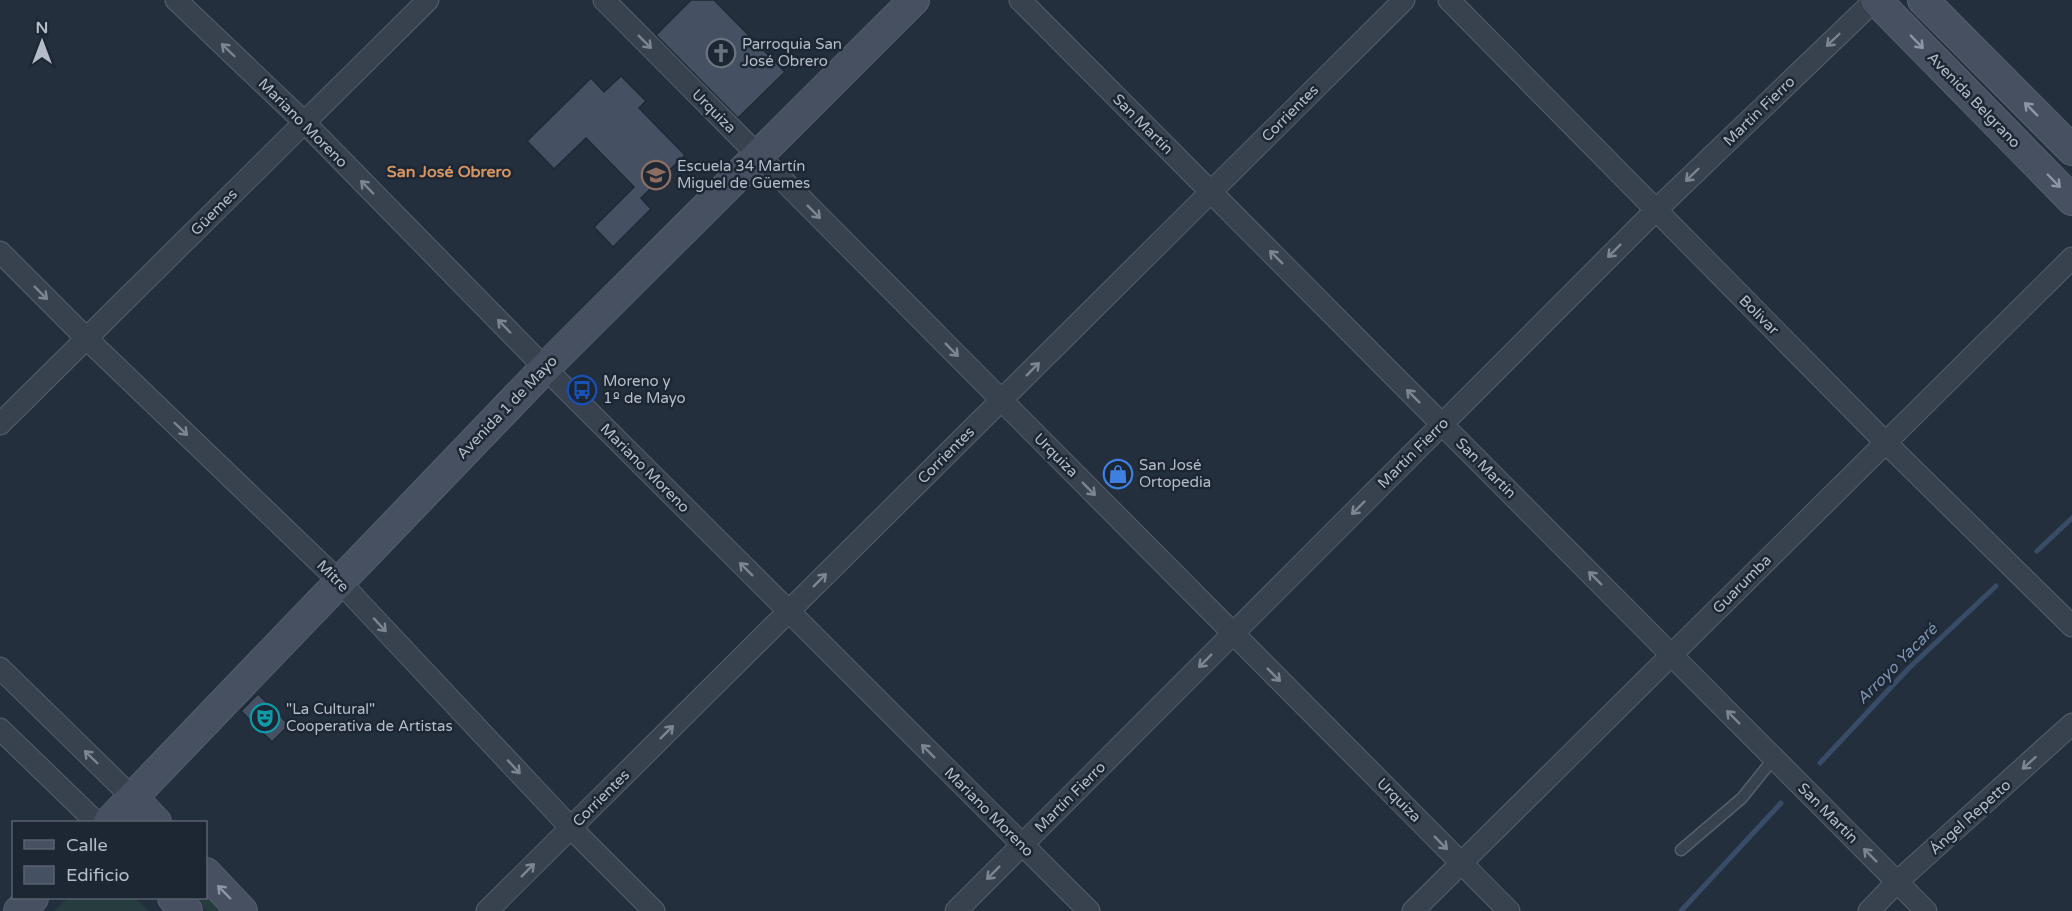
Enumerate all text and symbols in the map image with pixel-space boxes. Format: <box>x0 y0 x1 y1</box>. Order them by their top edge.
north arrow <box>12 12 72 72</box>
text: N <box>36 18 48 38</box>
one-way arrow <box>1825 33 1840 48</box>
one-way arrow <box>638 34 653 49</box>
one-way arrow <box>1910 34 1924 49</box>
place label: Parroquia San José Obrero <box>742 35 842 70</box>
church icon: Parroquia San José Obrero <box>705 37 737 69</box>
one-way arrow <box>221 43 236 57</box>
street label: Avenida Belgrano <box>1924 48 2024 152</box>
street label: Martín Fierro <box>1719 72 1799 150</box>
street label: Mariano Moreno <box>255 75 351 171</box>
street label: Corrientes <box>1258 81 1322 145</box>
street label: Urquiza <box>688 85 740 137</box>
street label: San Martín <box>1109 90 1177 158</box>
one-way arrow <box>2023 101 2038 116</box>
place label: Escuela 34 Martín Miguel de Güemes <box>677 157 810 192</box>
school or university icon: Escuela 34 Martín Miguel de Güemes <box>640 159 672 191</box>
district label: San José Obrero <box>387 162 511 182</box>
one-way arrow <box>1684 168 1699 183</box>
one-way arrow <box>2046 173 2061 188</box>
one-way arrow <box>360 180 375 195</box>
street label: Güemes <box>187 185 241 239</box>
one-way arrow <box>807 204 822 219</box>
one-way arrow <box>1607 244 1622 259</box>
one-way arrow <box>1268 250 1283 265</box>
one-way arrow <box>34 286 49 300</box>
street label: Bolivar <box>1735 291 1783 339</box>
one-way arrow <box>496 319 511 334</box>
one-way arrow <box>944 343 959 358</box>
street label: Avenida 1 de Mayo <box>453 352 561 462</box>
one-way arrow <box>1025 361 1040 376</box>
place label: Moreno y 1º de Mayo <box>603 372 686 407</box>
bus stop icon: Moreno y 1º de Mayo <box>566 374 598 406</box>
one-way arrow <box>1406 388 1421 403</box>
street label: Martín Fierro <box>1374 414 1452 492</box>
street label: Mariano Moreno <box>597 420 693 516</box>
one-way arrow <box>173 422 188 436</box>
street label: Corrientes <box>914 423 978 487</box>
street label: Urquiza <box>1030 429 1082 481</box>
street label: San Martín <box>1452 434 1520 502</box>
place label: San José Ortopedia <box>1139 456 1211 491</box>
shop icon: San José Ortopedia <box>1102 458 1134 490</box>
one-way arrow <box>1082 481 1097 496</box>
one-way arrow <box>1351 501 1365 516</box>
street label: Guarumba <box>1709 551 1775 617</box>
street label: Mitre <box>313 556 353 596</box>
one-way arrow <box>738 561 753 576</box>
one-way arrow <box>1588 571 1603 586</box>
one-way arrow <box>812 573 827 588</box>
one-way arrow <box>373 617 387 632</box>
water label: Arroyo Yacaré <box>1852 619 1942 709</box>
one-way arrow <box>1198 654 1213 668</box>
one-way arrow <box>1267 667 1282 682</box>
place label: "La Cultural" Cooperativa de Artistas <box>286 700 453 735</box>
theatre icon: "La Cultural" Cooperativa de Artistas <box>249 702 281 734</box>
one-way arrow <box>1725 709 1740 724</box>
one-way arrow <box>659 725 674 740</box>
one-way arrow <box>921 744 936 758</box>
one-way arrow <box>83 750 98 765</box>
one-way arrow <box>2021 756 2036 770</box>
street label: Martín Fierro <box>1031 758 1109 836</box>
one-way arrow <box>506 759 520 774</box>
street label: Mariano Moreno <box>941 764 1037 860</box>
street label: Corrientes <box>569 766 633 830</box>
street label: Urquiza <box>1373 774 1425 826</box>
street label: Ángel Repetto <box>1926 776 2014 858</box>
street label: San Martín <box>1794 779 1862 847</box>
legend <box>12 821 207 899</box>
text: Calle <box>66 834 108 856</box>
one-way arrow <box>1434 836 1448 851</box>
one-way arrow <box>1863 847 1877 862</box>
one-way arrow <box>521 862 536 877</box>
text: Edificio <box>66 864 130 886</box>
one-way arrow <box>986 866 1001 881</box>
one-way arrow <box>216 885 231 900</box>

